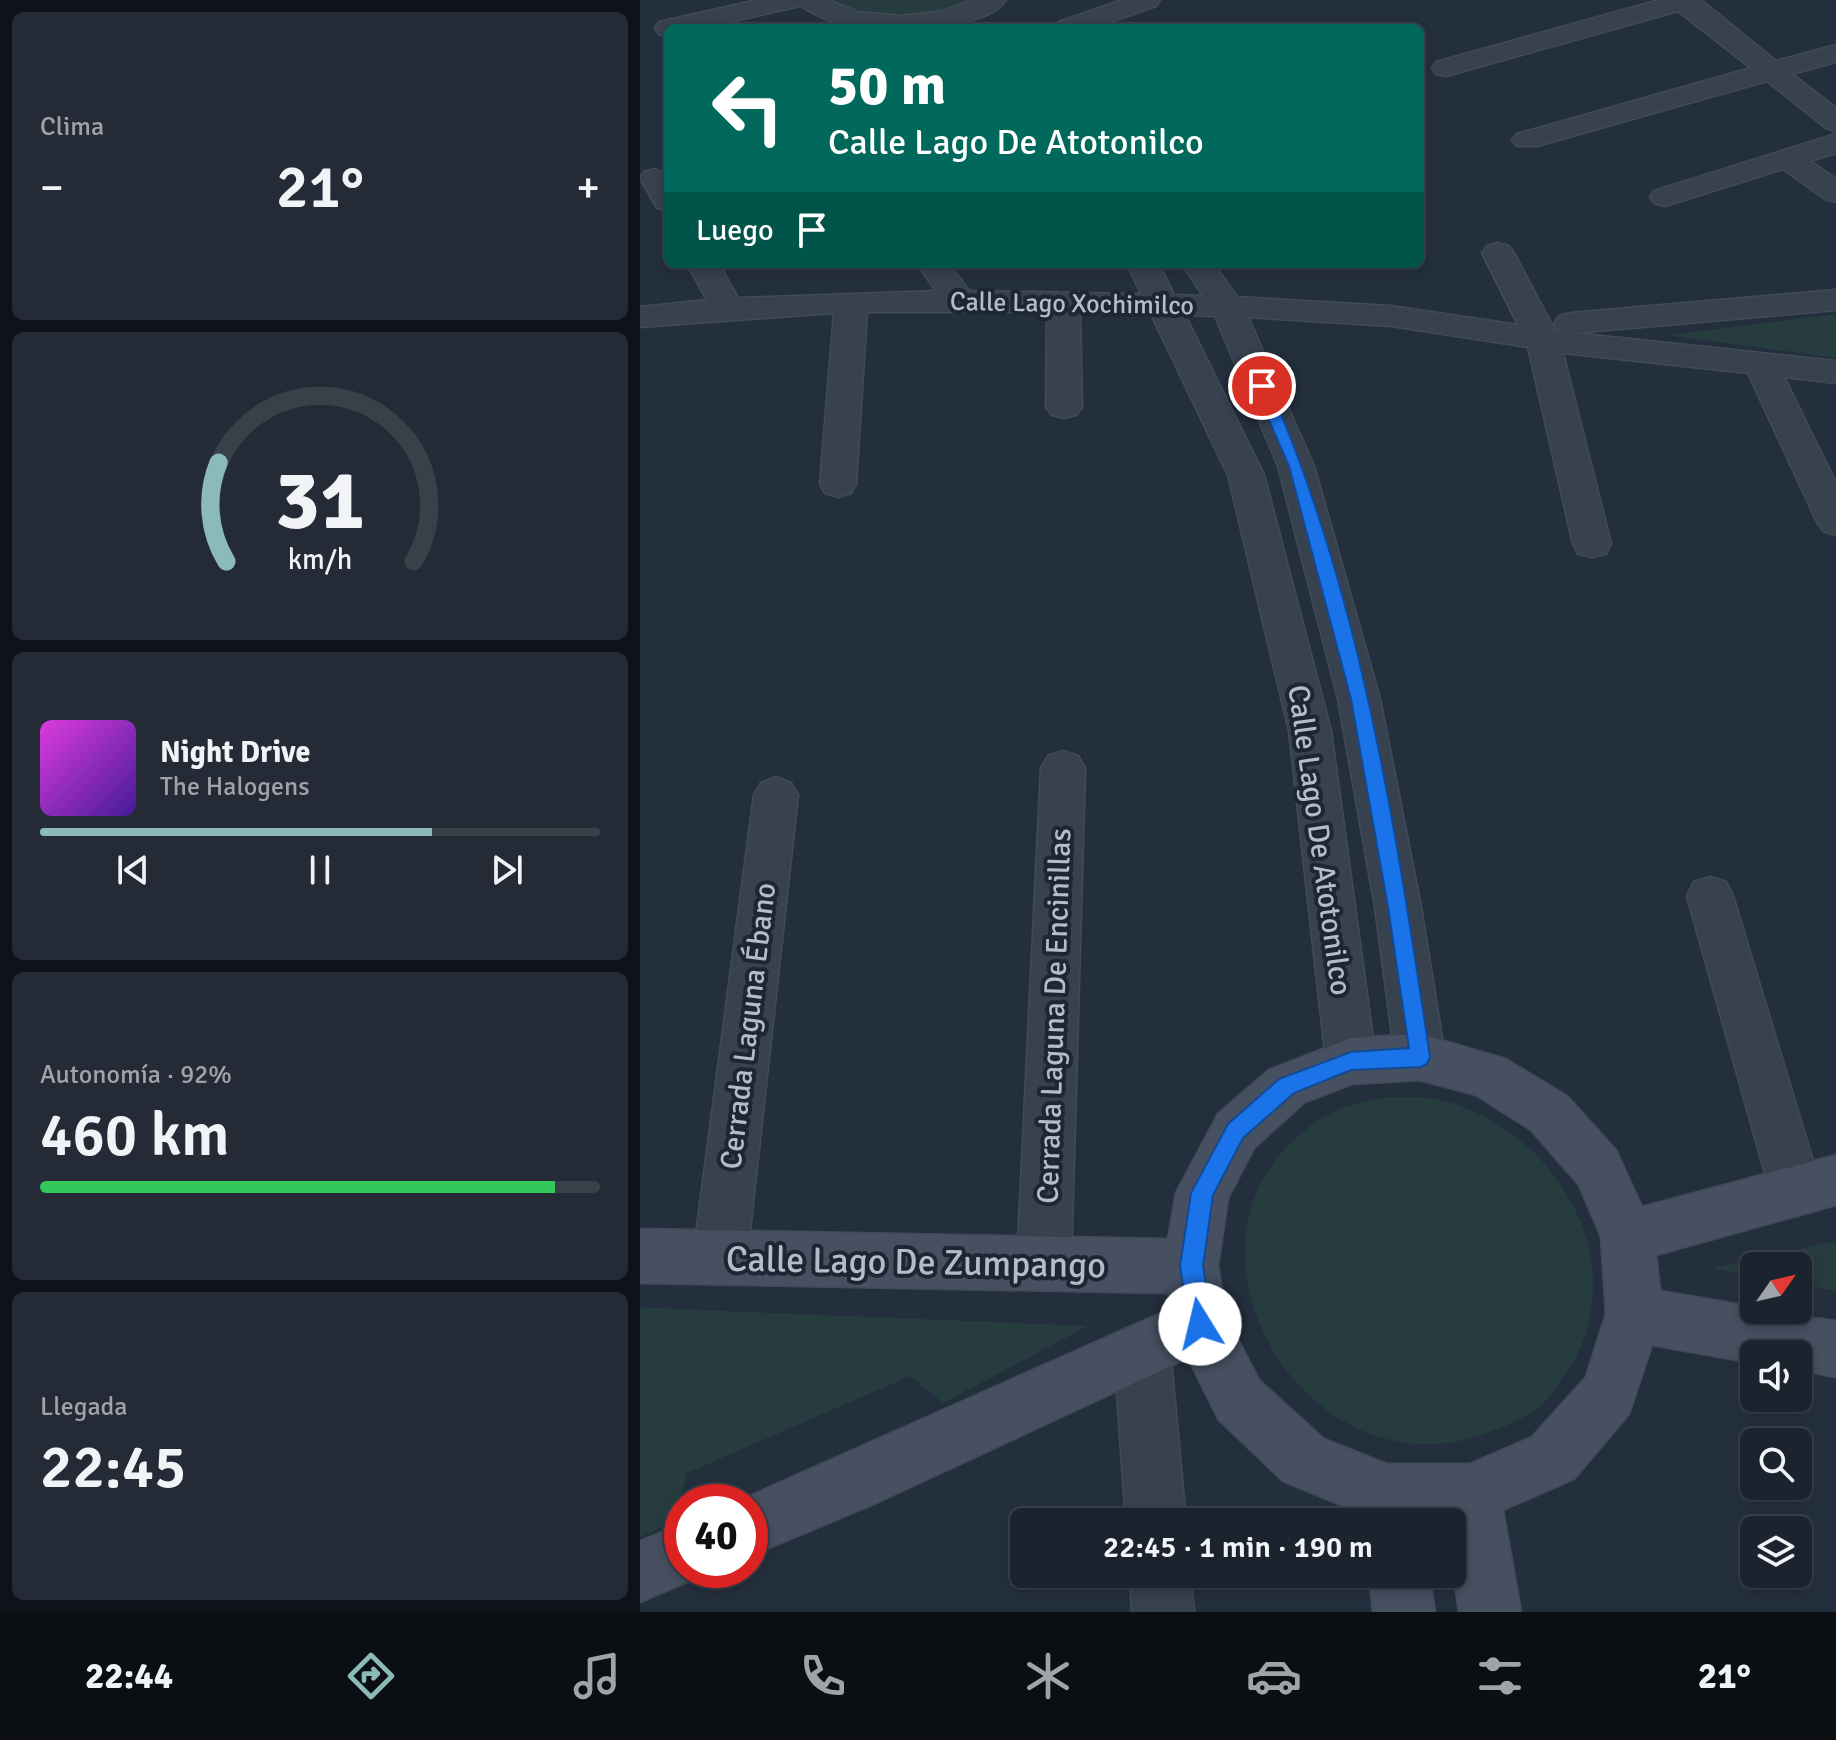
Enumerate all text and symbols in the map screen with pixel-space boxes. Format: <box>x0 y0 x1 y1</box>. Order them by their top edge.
text: 50 m <box>828 51 946 120</box>
icon: left <box>696 56 800 160</box>
text: Clima <box>40 111 104 143</box>
text: Calle Lago De Atotonilco <box>828 120 1204 165</box>
text: 21° <box>276 151 364 225</box>
text: − <box>40 161 64 215</box>
text: + <box>576 161 600 215</box>
icon: arrive <box>790 208 834 252</box>
text: Luego <box>696 212 774 249</box>
street label: Calle Lago Xochimilco <box>950 286 1194 322</box>
pin <box>1228 352 1296 420</box>
icon: arrive <box>1240 364 1284 408</box>
text: 31 <box>275 450 365 552</box>
text: km/h <box>288 542 352 577</box>
street label: Calle Lago De Atotonilco <box>1279 682 1360 998</box>
text: Night Drive <box>160 734 310 771</box>
text: The Halogens <box>160 771 310 803</box>
street label: Cerrada Laguna De Encinillas <box>1029 828 1080 1204</box>
icon: previous <box>111 848 155 892</box>
icon: pause <box>298 848 342 892</box>
icon: next <box>485 848 529 892</box>
street label: Cerrada Laguna Ébano <box>713 881 784 1171</box>
text: Autonomía · 92% <box>40 1059 232 1091</box>
text: 460 km <box>40 1099 229 1173</box>
street label: Calle Lago De Zumpango <box>726 1237 1106 1288</box>
north arrow <box>1740 1252 1812 1324</box>
map controls <box>1740 1252 1812 1588</box>
position arrow <box>1158 1282 1242 1366</box>
button: sound <box>1740 1340 1812 1412</box>
text: Llegada <box>40 1391 127 1423</box>
button: search <box>1740 1428 1812 1500</box>
text: 22:45 <box>40 1431 187 1505</box>
speed limit sign: 40 <box>664 1484 768 1588</box>
button: layers <box>1740 1516 1812 1588</box>
text: 22:45 · 1 min · 190 m <box>1103 1529 1373 1566</box>
icon: directions <box>343 1648 399 1704</box>
icon: music <box>569 1648 625 1704</box>
icon: phone <box>795 1648 851 1704</box>
icon: climate <box>1020 1648 1076 1704</box>
icon: car <box>1246 1648 1302 1704</box>
icon: filters <box>1472 1648 1528 1704</box>
text: 22:44 <box>85 1654 173 1699</box>
text: 21° <box>1698 1654 1751 1699</box>

